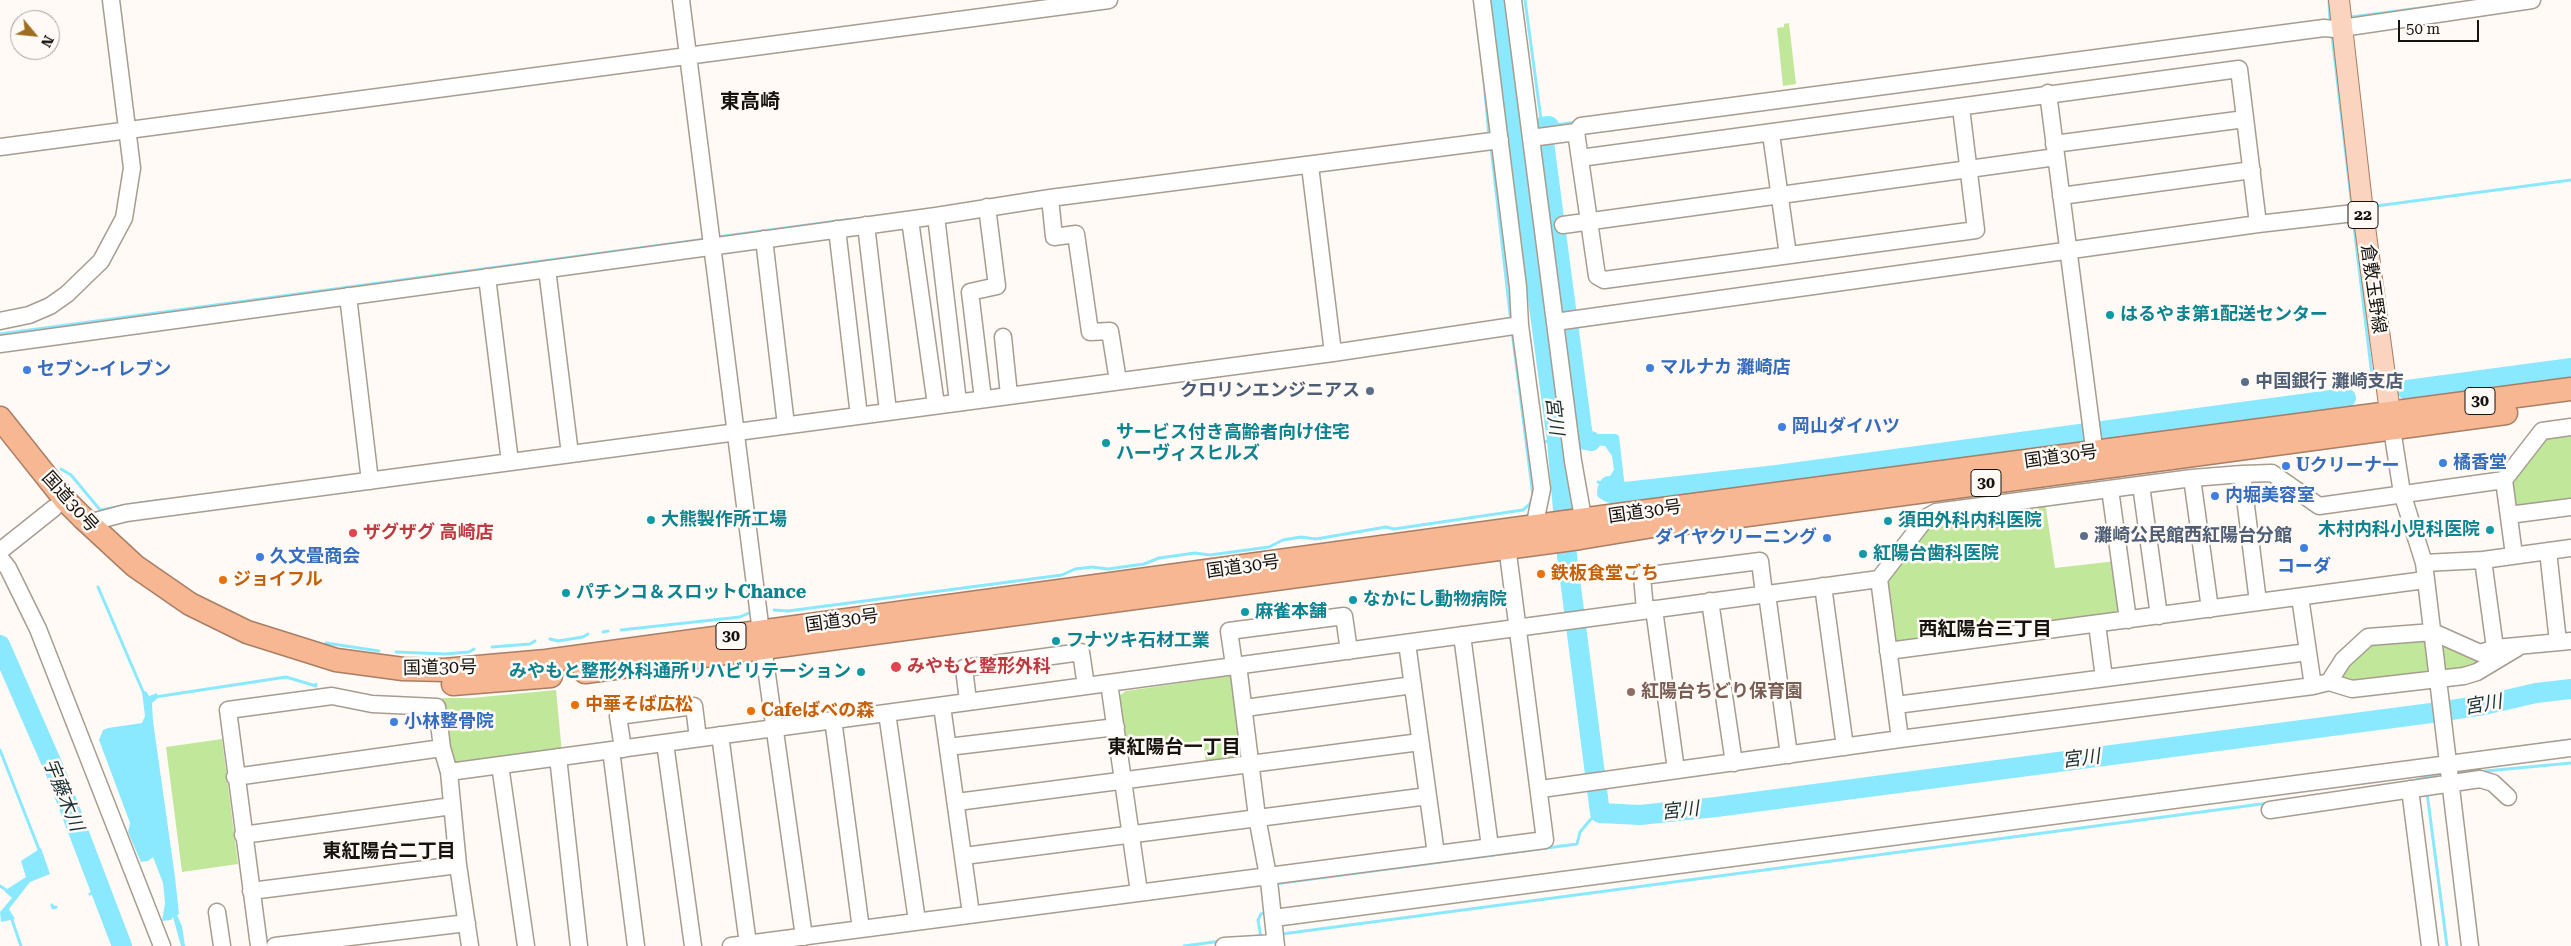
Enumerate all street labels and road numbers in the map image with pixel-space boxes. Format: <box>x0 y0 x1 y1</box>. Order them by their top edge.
road number: 22 <box>2348 202 2378 228</box>
street label: 倉敷玉野線 <box>2356 243 2390 335</box>
road number: 30 <box>2465 388 2495 414</box>
street label: 国道30号 <box>2023 441 2099 473</box>
street label: 国道30号 <box>37 467 103 537</box>
road number: 30 <box>1971 469 2001 496</box>
street label: 国道30号 <box>1607 496 1683 528</box>
street label: 国道30号 <box>1205 551 1281 583</box>
street label: 国道30号 <box>804 605 880 637</box>
road number: 30 <box>716 622 746 650</box>
street label: 国道30号 <box>403 657 477 679</box>

